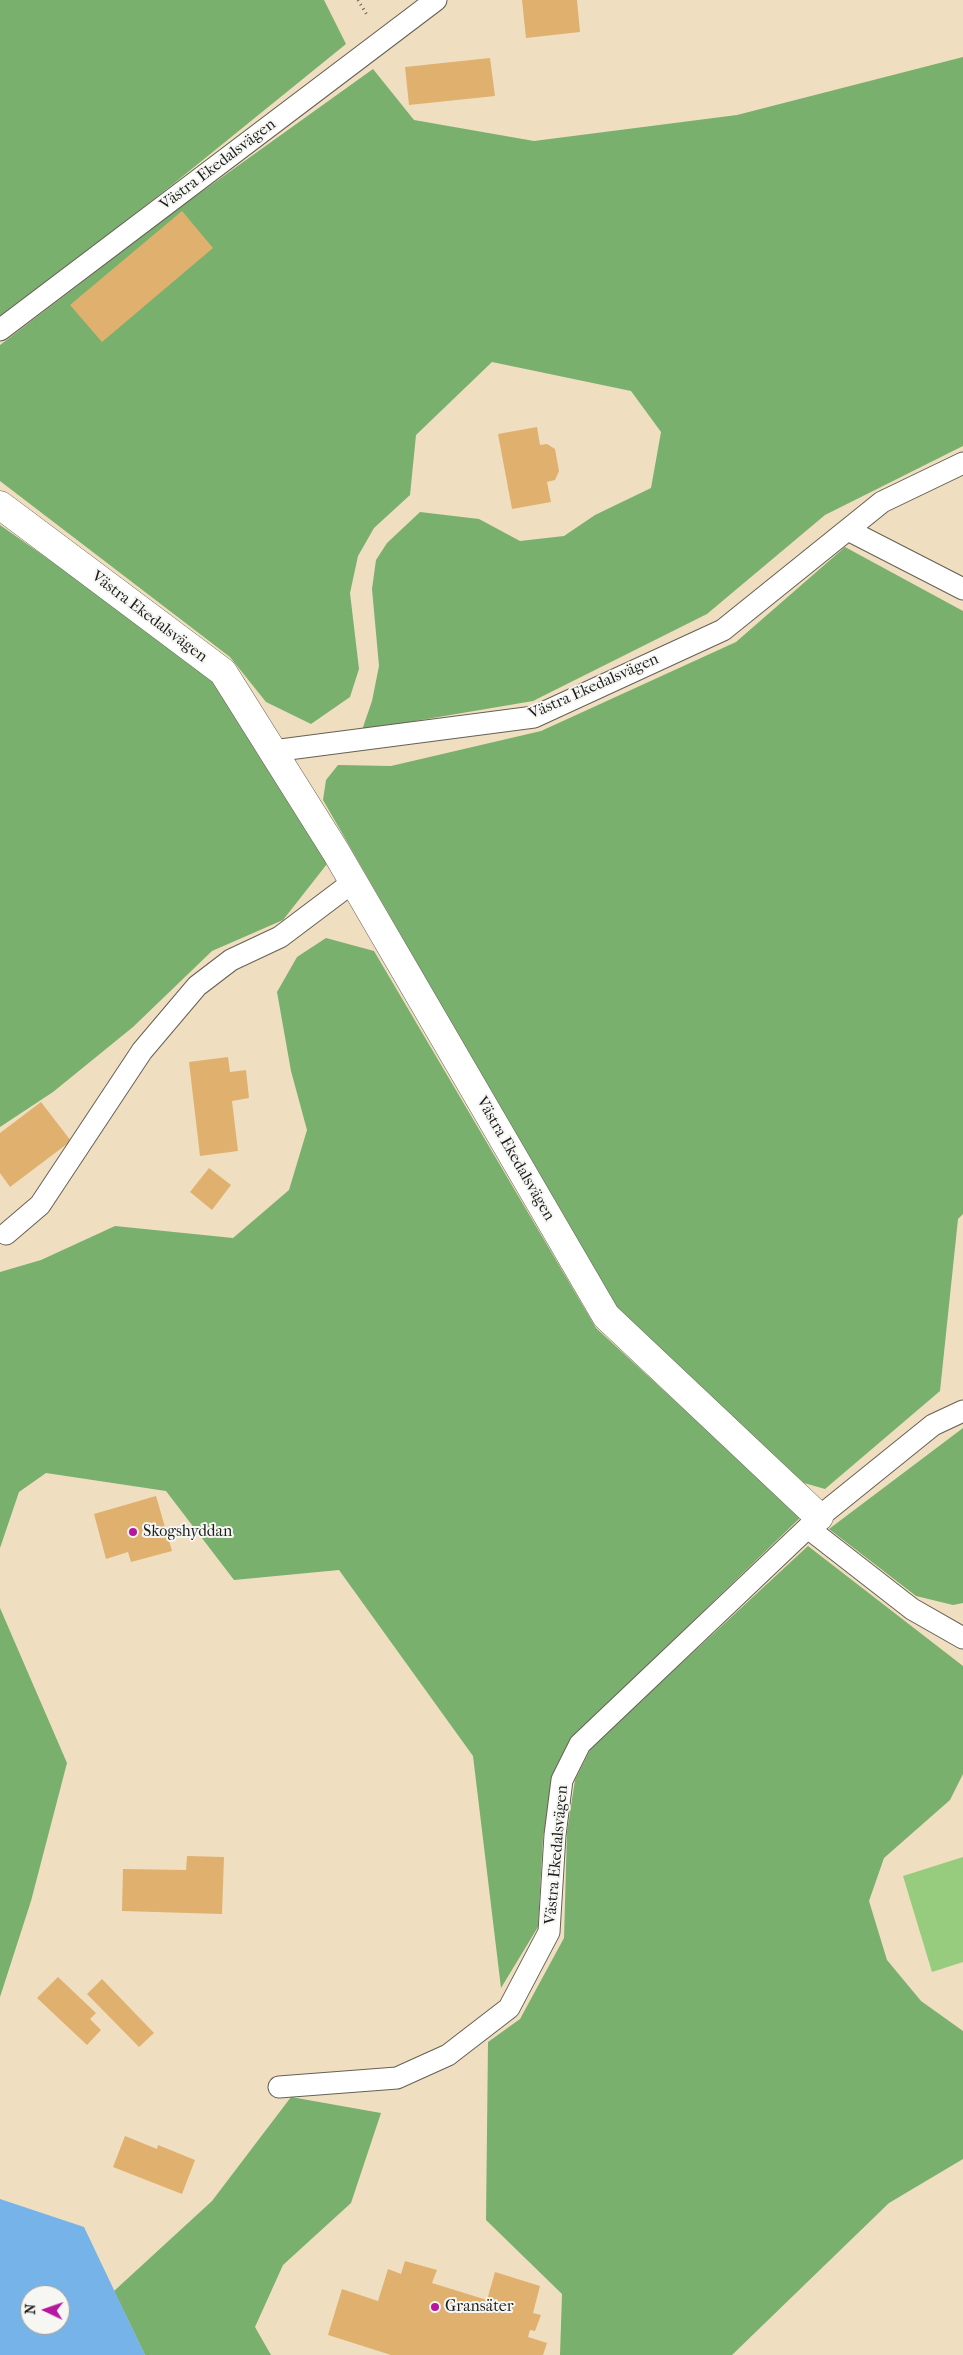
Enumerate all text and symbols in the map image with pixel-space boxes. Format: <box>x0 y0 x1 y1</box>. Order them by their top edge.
street label: Västra Ekedalsvägen <box>156 115 280 215</box>
street label: Västra Ekedalsvägen <box>87 567 211 667</box>
street label: Västra Ekedalsvägen <box>526 650 662 724</box>
street label: Västra Ekedalsvägen <box>472 1094 558 1224</box>
place label: Skogshyddan <box>143 1522 232 1542</box>
marker: Skogshyddan <box>127 1526 139 1538</box>
street label: Västra Ekedalsvägen <box>541 1784 573 1926</box>
north arrow <box>20 2285 70 2335</box>
place label: Gransäter <box>445 2297 514 2317</box>
marker: Gransäter <box>429 2301 441 2313</box>
text: N <box>22 2303 39 2315</box>

